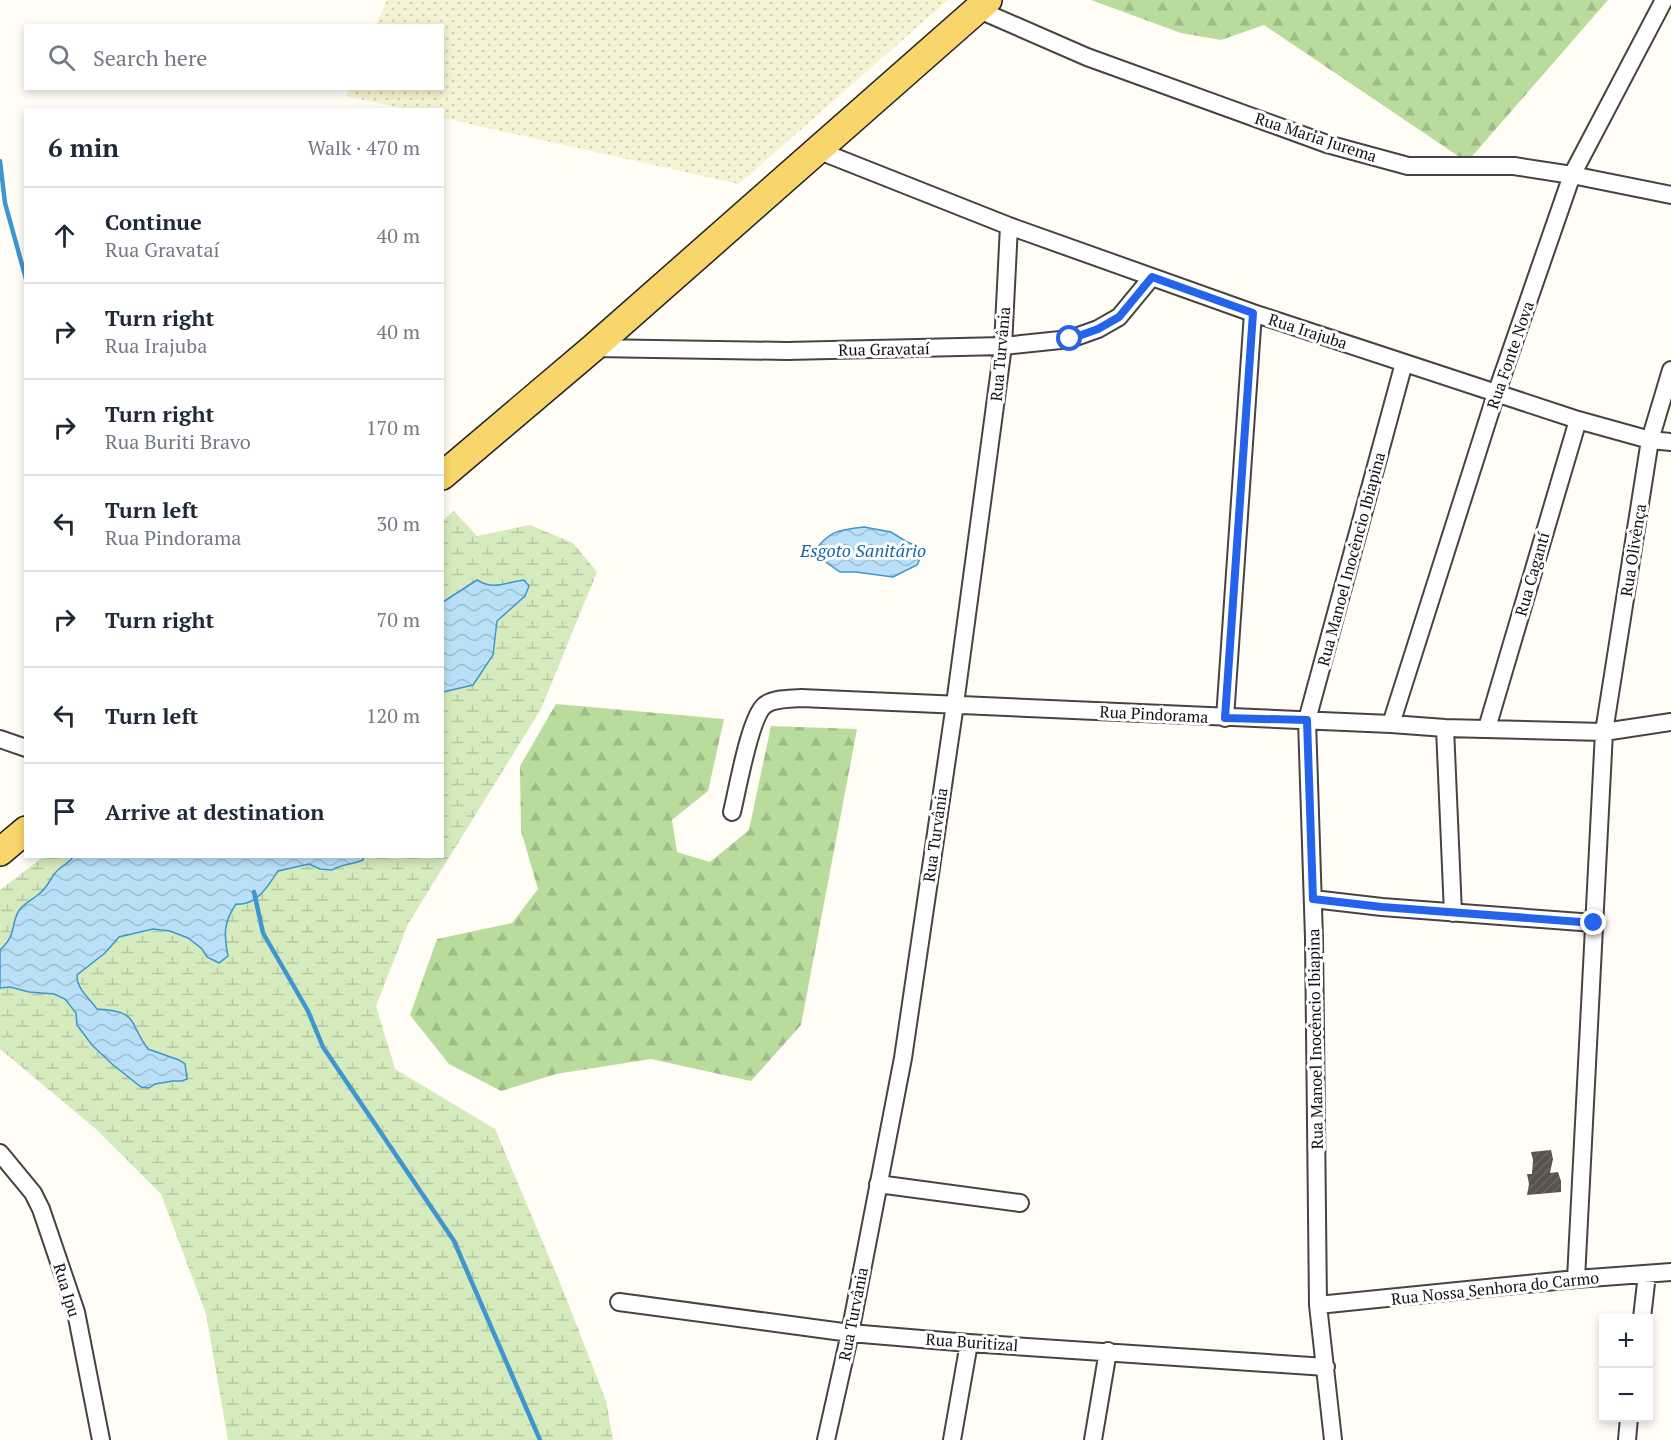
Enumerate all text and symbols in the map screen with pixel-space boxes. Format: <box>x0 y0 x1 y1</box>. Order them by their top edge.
search box <box>24 24 444 90</box>
icon: search <box>45 41 78 74</box>
text: Search here <box>93 43 207 72</box>
street label: Rua Maria Jurema <box>1252 107 1380 167</box>
text: 6 min <box>48 130 119 164</box>
text: Walk · 470 m <box>308 134 420 161</box>
text: Continue <box>105 207 202 236</box>
icon: ahead <box>48 219 81 252</box>
text: 40 m <box>377 222 420 249</box>
text: Rua Gravataí <box>105 236 220 263</box>
street label: Rua Fonte Nova <box>1481 298 1539 412</box>
text: Turn right <box>105 303 214 332</box>
street label: Rua Turvânia <box>985 306 1015 402</box>
street label: Rua Irajuba <box>1266 308 1350 354</box>
icon: right <box>48 315 81 348</box>
text: 40 m <box>377 318 420 345</box>
route start <box>1056 325 1082 351</box>
text: Rua Irajuba <box>105 332 207 359</box>
street label: Rua Gravataí <box>838 337 930 361</box>
text: Turn right <box>105 399 214 428</box>
icon: right <box>48 411 81 444</box>
text: 170 m <box>366 414 420 441</box>
text: Rua Buriti Bravo <box>105 428 251 455</box>
street label: Rua Manoel Inocêncio Ibiapina <box>1312 450 1390 668</box>
text: Turn left <box>105 495 198 524</box>
street label: Rua Olivênça <box>1615 502 1651 598</box>
icon: left <box>48 507 81 540</box>
text: 30 m <box>377 510 420 537</box>
text: Rua Pindorama <box>105 524 241 551</box>
street label: Rua Cagantí <box>1510 529 1555 619</box>
water label: Esgoto Sanitário <box>799 538 926 562</box>
icon: right <box>48 603 81 636</box>
text: Turn right <box>105 605 214 634</box>
text: 70 m <box>377 606 420 633</box>
icon: left <box>48 699 81 732</box>
street label: Rua Pindorama <box>1099 700 1209 728</box>
text: Turn left <box>105 701 198 730</box>
text: 120 m <box>366 702 420 729</box>
street label: Rua Turvânia <box>917 786 953 884</box>
icon: arrive <box>48 795 81 828</box>
text: Arrive at destination <box>105 797 324 826</box>
route end <box>1580 909 1606 935</box>
street label: Rua Manoel Inocêncio Ibiapina <box>1302 928 1328 1150</box>
street label: Rua Ipu <box>48 1260 86 1320</box>
street label: Rua Turvânia <box>833 1265 873 1363</box>
street label: Rua Nossa Senhora do Carmo <box>1390 1266 1600 1310</box>
map controls <box>1599 1314 1653 1422</box>
button: + <box>1599 1314 1653 1368</box>
street label: Rua Buritizal <box>925 1328 1019 1356</box>
button: − <box>1599 1368 1653 1422</box>

